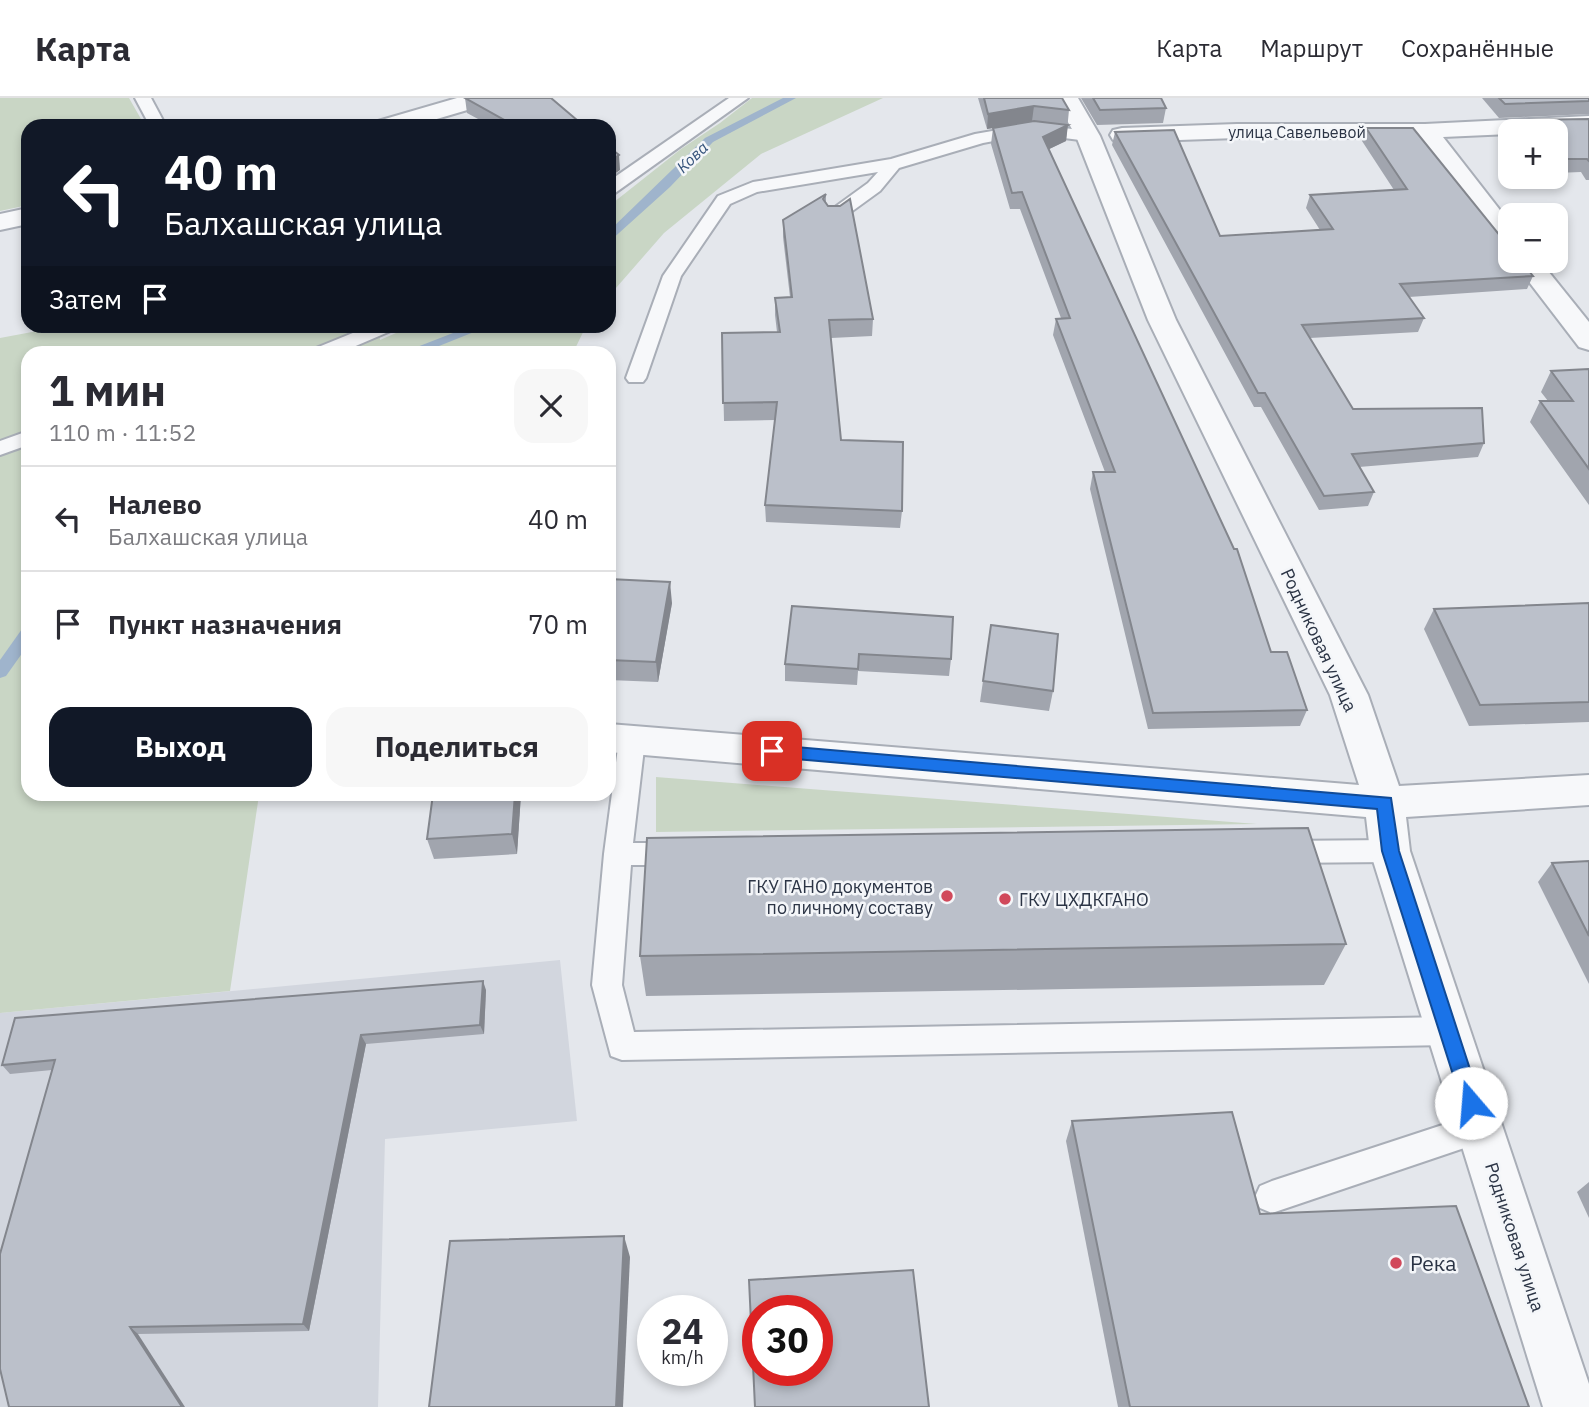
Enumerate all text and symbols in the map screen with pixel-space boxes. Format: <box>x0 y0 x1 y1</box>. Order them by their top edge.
text: Карта <box>35 27 131 70</box>
text: Карта <box>1156 32 1222 64</box>
text: Маршрут <box>1260 32 1363 64</box>
text: Сохранённые <box>1401 32 1554 64</box>
map controls <box>1498 119 1568 273</box>
button: + <box>1498 119 1568 189</box>
street label: улица Савельевой <box>1228 122 1366 142</box>
water label: Кова <box>672 137 712 177</box>
text: 40 m <box>164 140 278 203</box>
icon: left <box>49 147 140 238</box>
text: Балхашская улица <box>164 202 442 244</box>
button: − <box>1498 203 1568 273</box>
icon: arrive <box>136 280 174 318</box>
text: Затем <box>49 282 122 316</box>
text: 1 мин <box>49 363 166 418</box>
button: close <box>514 369 588 443</box>
text: 110 m · 11:52 <box>49 417 196 447</box>
text: Налево <box>108 487 202 521</box>
icon: left <box>49 500 87 538</box>
text: 40 m <box>528 502 588 536</box>
text: Балхашская улица <box>108 521 308 551</box>
street label: Родниковая улица <box>1276 565 1362 716</box>
icon: arrive <box>49 605 87 643</box>
text: Пункт назначения <box>108 607 342 641</box>
text: 70 m <box>528 607 588 641</box>
button: Выход <box>49 707 312 787</box>
button: Поделиться <box>326 707 588 787</box>
pin <box>742 721 802 781</box>
icon: arrive <box>753 732 791 770</box>
place label: ГКУ ГАНО документов по личному составу <box>747 875 933 919</box>
marker: ГКУ ГАНО документов по личному составу <box>939 888 955 904</box>
place label: ГКУ ЦХДКГАНО <box>1019 888 1149 911</box>
marker: ГКУ ЦХДКГАНО <box>997 891 1013 907</box>
position arrow <box>1434 1066 1508 1140</box>
street label: Родниковая улица <box>1480 1159 1550 1315</box>
place label: Река <box>1410 1249 1456 1277</box>
marker: Река <box>1388 1255 1404 1271</box>
speed limit sign: 30 <box>742 1295 833 1386</box>
text: 24 <box>661 1308 704 1354</box>
text: km/h <box>661 1346 704 1369</box>

